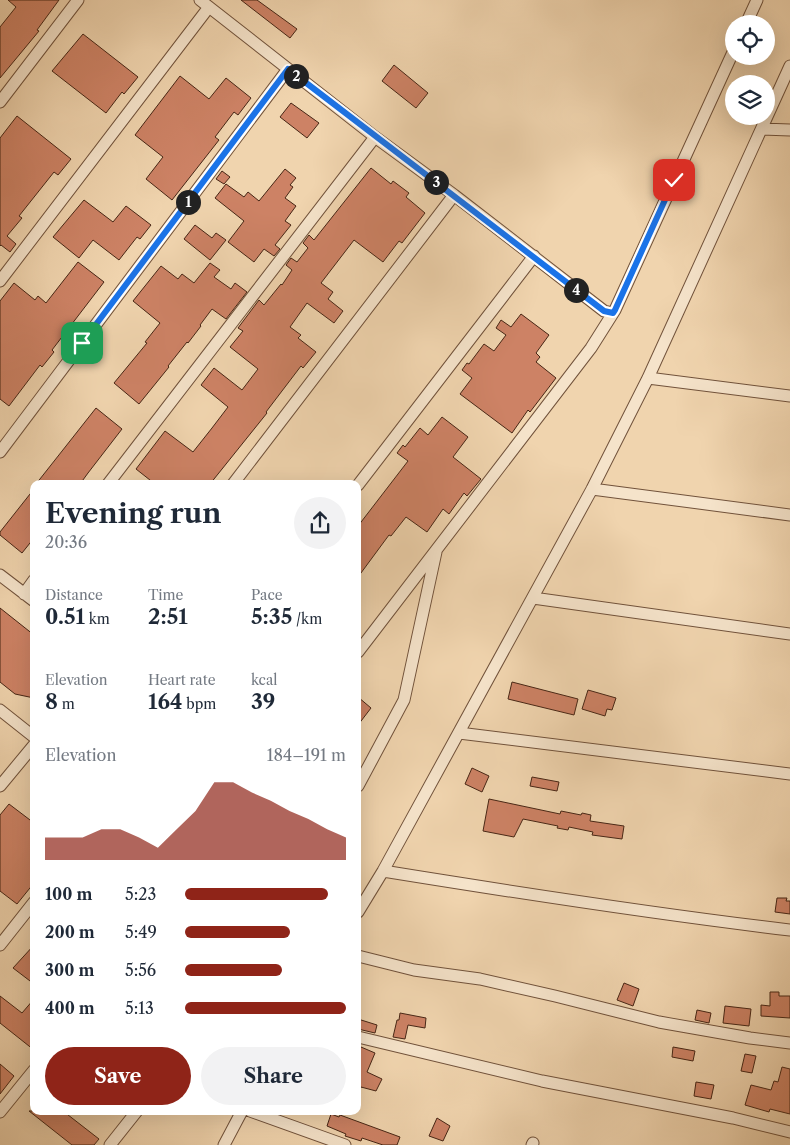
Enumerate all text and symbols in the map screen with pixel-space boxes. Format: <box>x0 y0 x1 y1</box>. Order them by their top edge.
map controls <box>725 15 775 125</box>
button: locate <box>725 15 775 65</box>
pin: 2 <box>284 64 308 88</box>
text: 2 <box>292 67 301 85</box>
button: layers <box>725 75 775 125</box>
pin <box>653 159 695 201</box>
icon: check <box>660 166 688 194</box>
pin: 3 <box>424 170 448 194</box>
text: 3 <box>433 173 440 191</box>
pin: 1 <box>176 190 200 214</box>
text: 1 <box>185 193 192 211</box>
pin: 4 <box>564 278 588 302</box>
text: 4 <box>572 281 581 299</box>
pin <box>61 322 103 364</box>
icon: arrive <box>68 329 96 357</box>
text: Evening run <box>45 496 221 530</box>
button: share <box>294 497 346 549</box>
text: 20:36 <box>45 532 87 552</box>
text: Distance <box>45 586 103 604</box>
text: Time <box>148 586 183 604</box>
text: Pace <box>251 586 283 604</box>
text: 0.51 <box>45 604 85 629</box>
text: 2:51 <box>148 604 188 629</box>
text: 5:35 <box>251 604 292 629</box>
text: km <box>85 610 110 628</box>
text: /km <box>292 610 322 628</box>
text: Elevation <box>45 671 108 689</box>
text: Heart rate <box>148 671 215 689</box>
text: kcal <box>251 671 277 689</box>
text: 8 <box>45 689 58 714</box>
text: 164 <box>148 689 182 714</box>
text: 39 <box>251 689 275 714</box>
text: m <box>58 695 75 713</box>
text: bpm <box>182 695 216 713</box>
text: Elevation <box>45 745 116 765</box>
text: 184–191 m <box>267 745 346 765</box>
text: 100 m <box>45 884 92 904</box>
text: 5:23 <box>125 884 156 904</box>
text: 200 m <box>45 922 95 942</box>
text: 5:49 <box>125 922 157 942</box>
text: 300 m <box>45 960 94 980</box>
text: 5:56 <box>125 960 156 980</box>
text: 400 m <box>45 998 95 1018</box>
text: 5:13 <box>125 998 154 1018</box>
button: Save <box>45 1047 191 1105</box>
button: Share <box>201 1047 346 1105</box>

